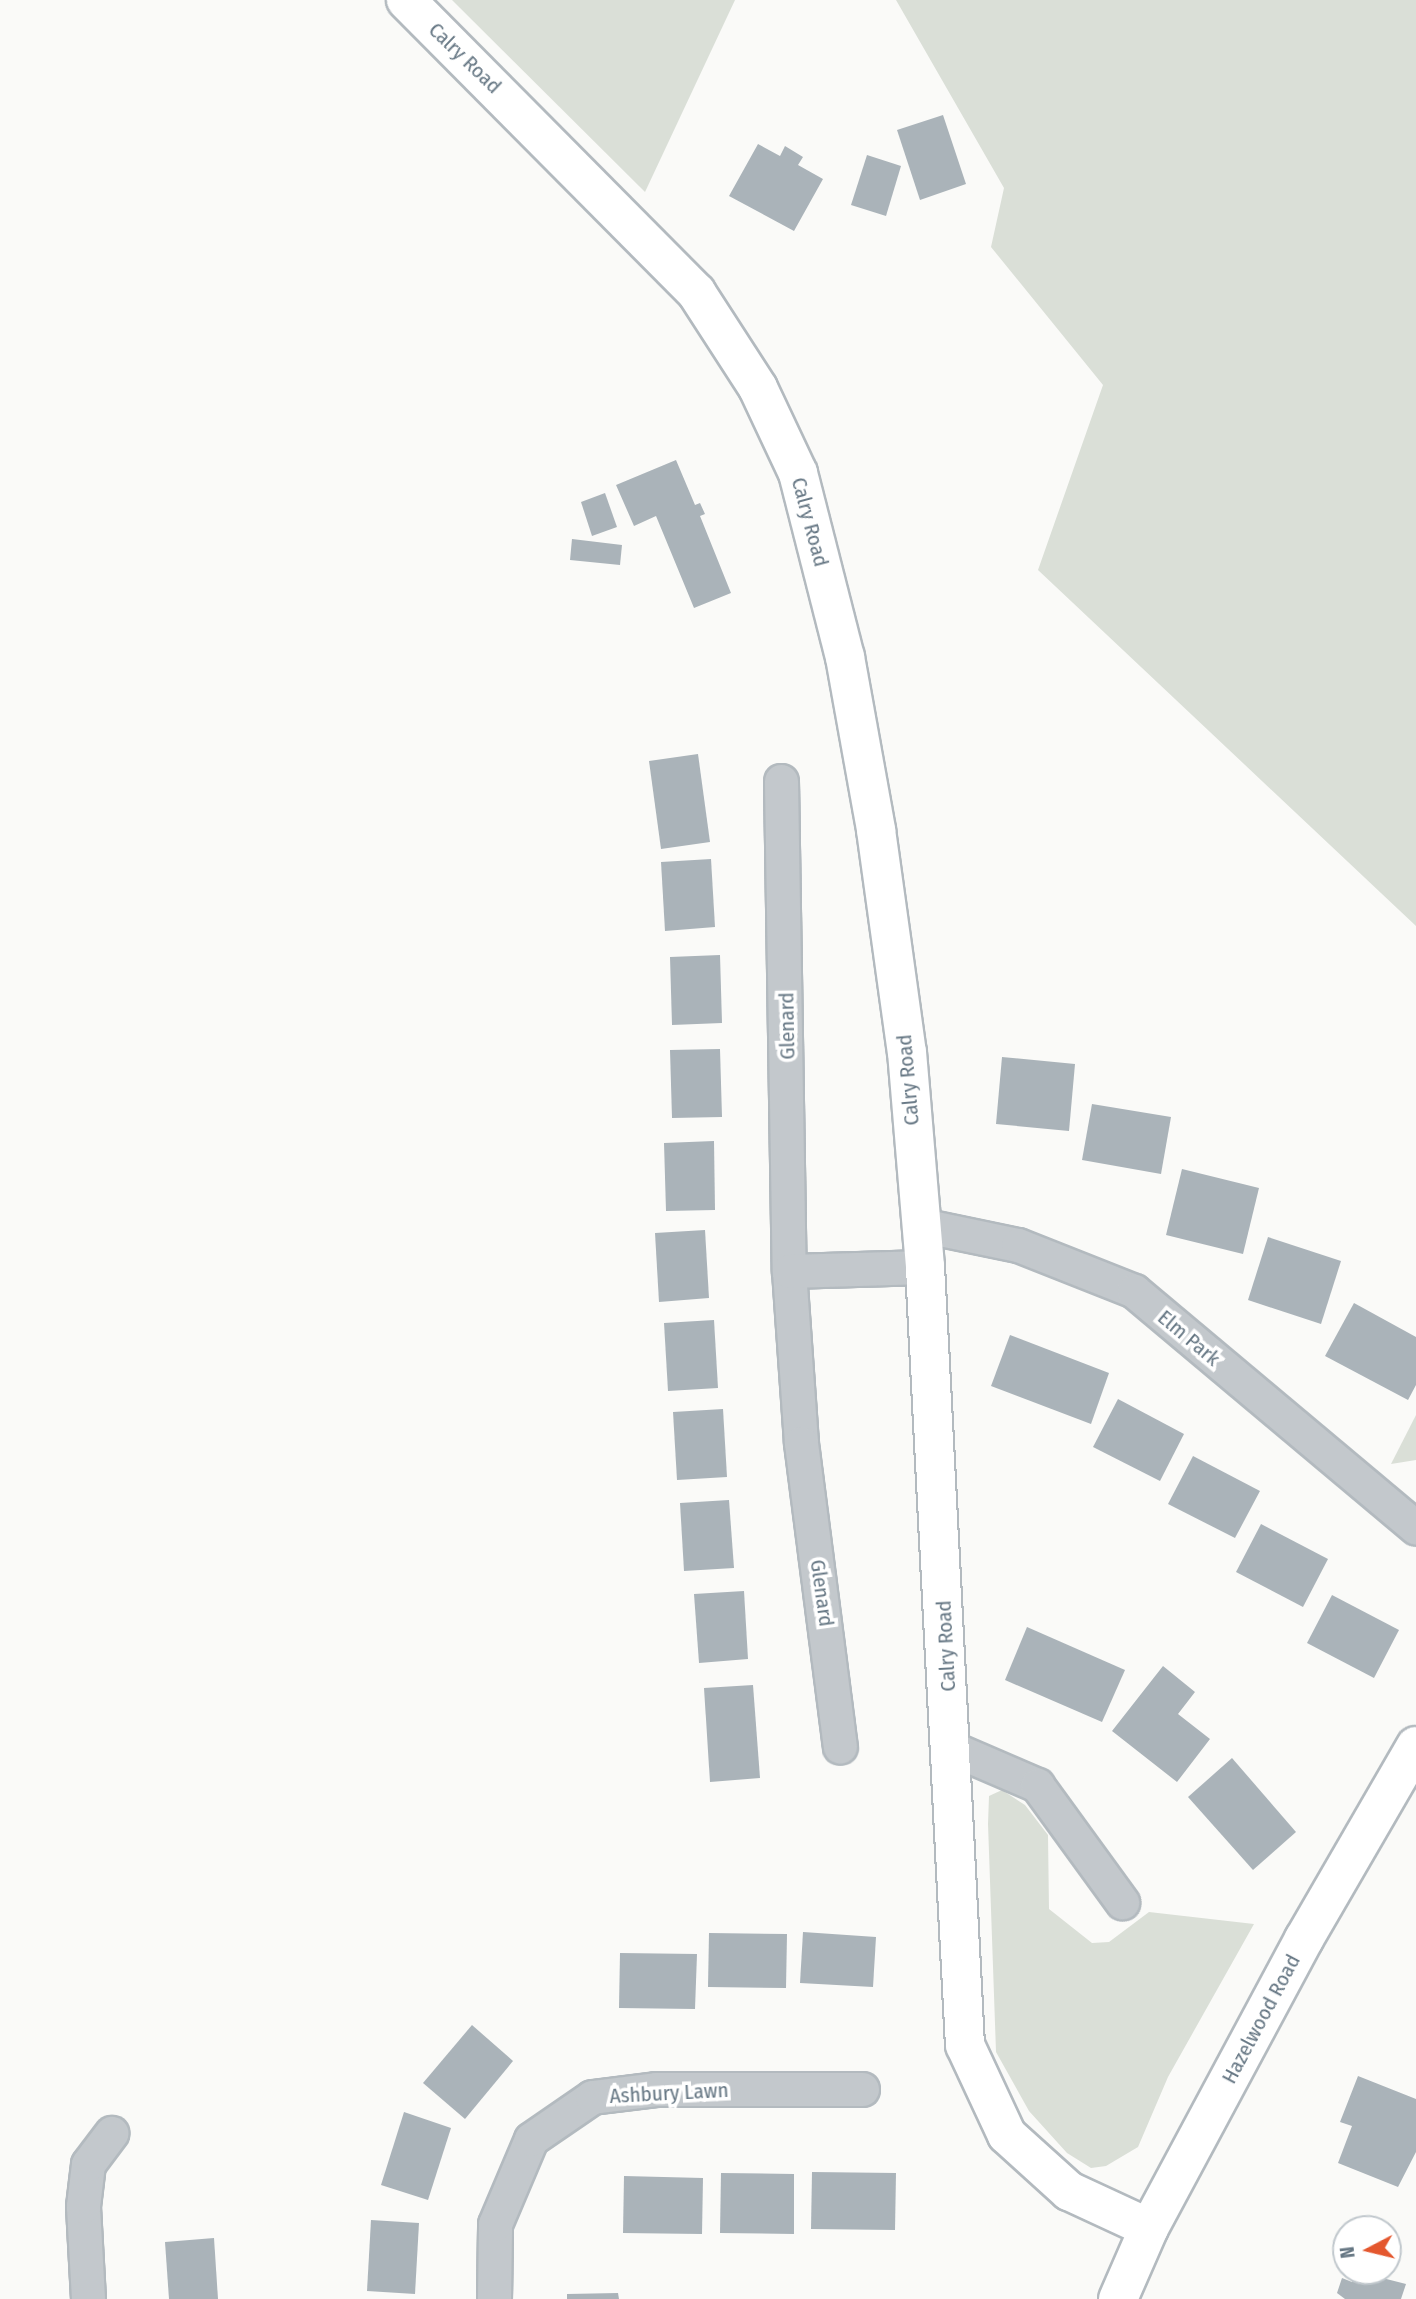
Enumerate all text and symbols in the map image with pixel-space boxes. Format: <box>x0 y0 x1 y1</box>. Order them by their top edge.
street label: Calry Road <box>423 17 507 99</box>
street label: Calry Road <box>786 475 834 569</box>
street label: Glenard <box>774 992 800 1060</box>
street label: Calry Road <box>891 1033 925 1127</box>
street label: Elm Park <box>1153 1305 1225 1371</box>
street label: Glenard <box>805 1558 839 1628</box>
street label: Calry Road <box>931 1600 961 1692</box>
street label: Hazelwood Road <box>1216 1950 1306 2088</box>
street label: Ashbury Lawn <box>609 2077 729 2109</box>
north arrow <box>1332 2215 1402 2285</box>
text: N <box>1336 2245 1360 2259</box>

